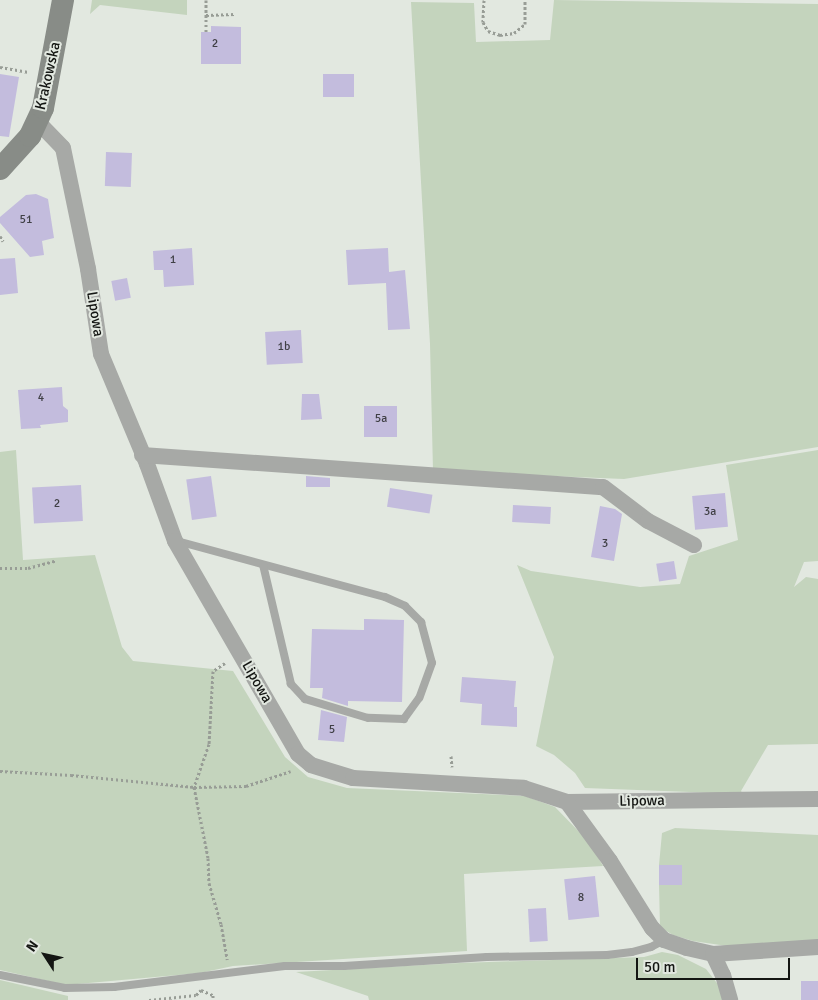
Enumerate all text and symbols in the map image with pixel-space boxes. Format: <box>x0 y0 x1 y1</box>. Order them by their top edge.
house number: 2 <box>212 37 218 51</box>
street label: Krakowska <box>31 40 65 112</box>
house number: 51 <box>20 213 32 227</box>
house number: 1 <box>170 253 176 267</box>
street label: Lipowa <box>83 290 107 338</box>
house number: 1b <box>278 340 290 354</box>
house number: 4 <box>38 391 44 405</box>
house number: 5a <box>375 412 387 426</box>
house number: 2 <box>54 497 60 511</box>
house number: 3a <box>704 505 716 519</box>
house number: 3 <box>602 537 608 551</box>
street label: Lipowa <box>238 658 276 706</box>
house number: 5 <box>329 723 335 737</box>
street label: Lipowa <box>619 792 665 810</box>
house number: 8 <box>578 891 584 905</box>
north arrow <box>20 930 70 980</box>
text: N <box>23 937 42 955</box>
scale bar <box>638 948 792 980</box>
text: 50 m <box>644 958 675 976</box>

